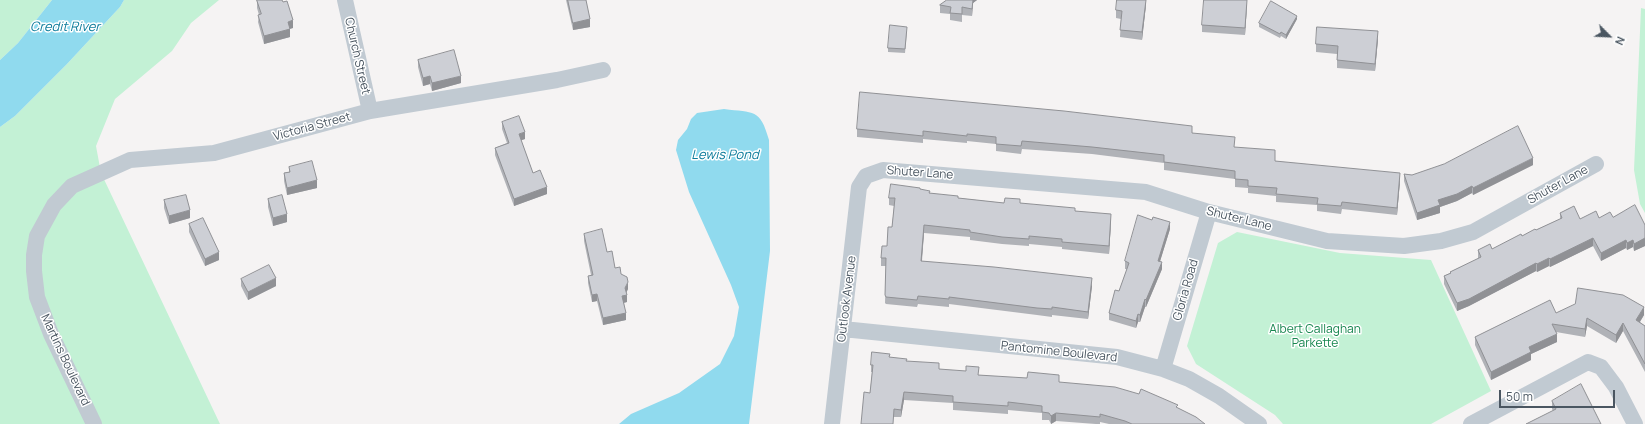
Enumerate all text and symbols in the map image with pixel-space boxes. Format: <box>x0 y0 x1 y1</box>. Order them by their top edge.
street label: Church Street <box>341 16 373 96</box>
north arrow <box>1589 16 1629 56</box>
water label: Credit River <box>30 19 100 35</box>
text: N <box>1612 34 1629 48</box>
street label: Victoria Street <box>272 110 352 144</box>
water label: Lewis Pond <box>691 147 759 163</box>
street label: Shuter Lane <box>1525 162 1591 208</box>
street label: Shuter Lane <box>886 163 954 183</box>
street label: Shuter Lane <box>1205 204 1273 234</box>
street label: Outlook Avenue <box>835 255 859 343</box>
street label: Gloria Road <box>1170 258 1202 322</box>
street label: Martins Boulevard <box>37 312 93 408</box>
park label: Albert Callaghan Parkette <box>1269 323 1361 351</box>
street label: Pantomine Boulevard <box>1000 339 1118 365</box>
scale bar <box>1501 382 1617 408</box>
text: 50 m <box>1506 388 1533 405</box>

